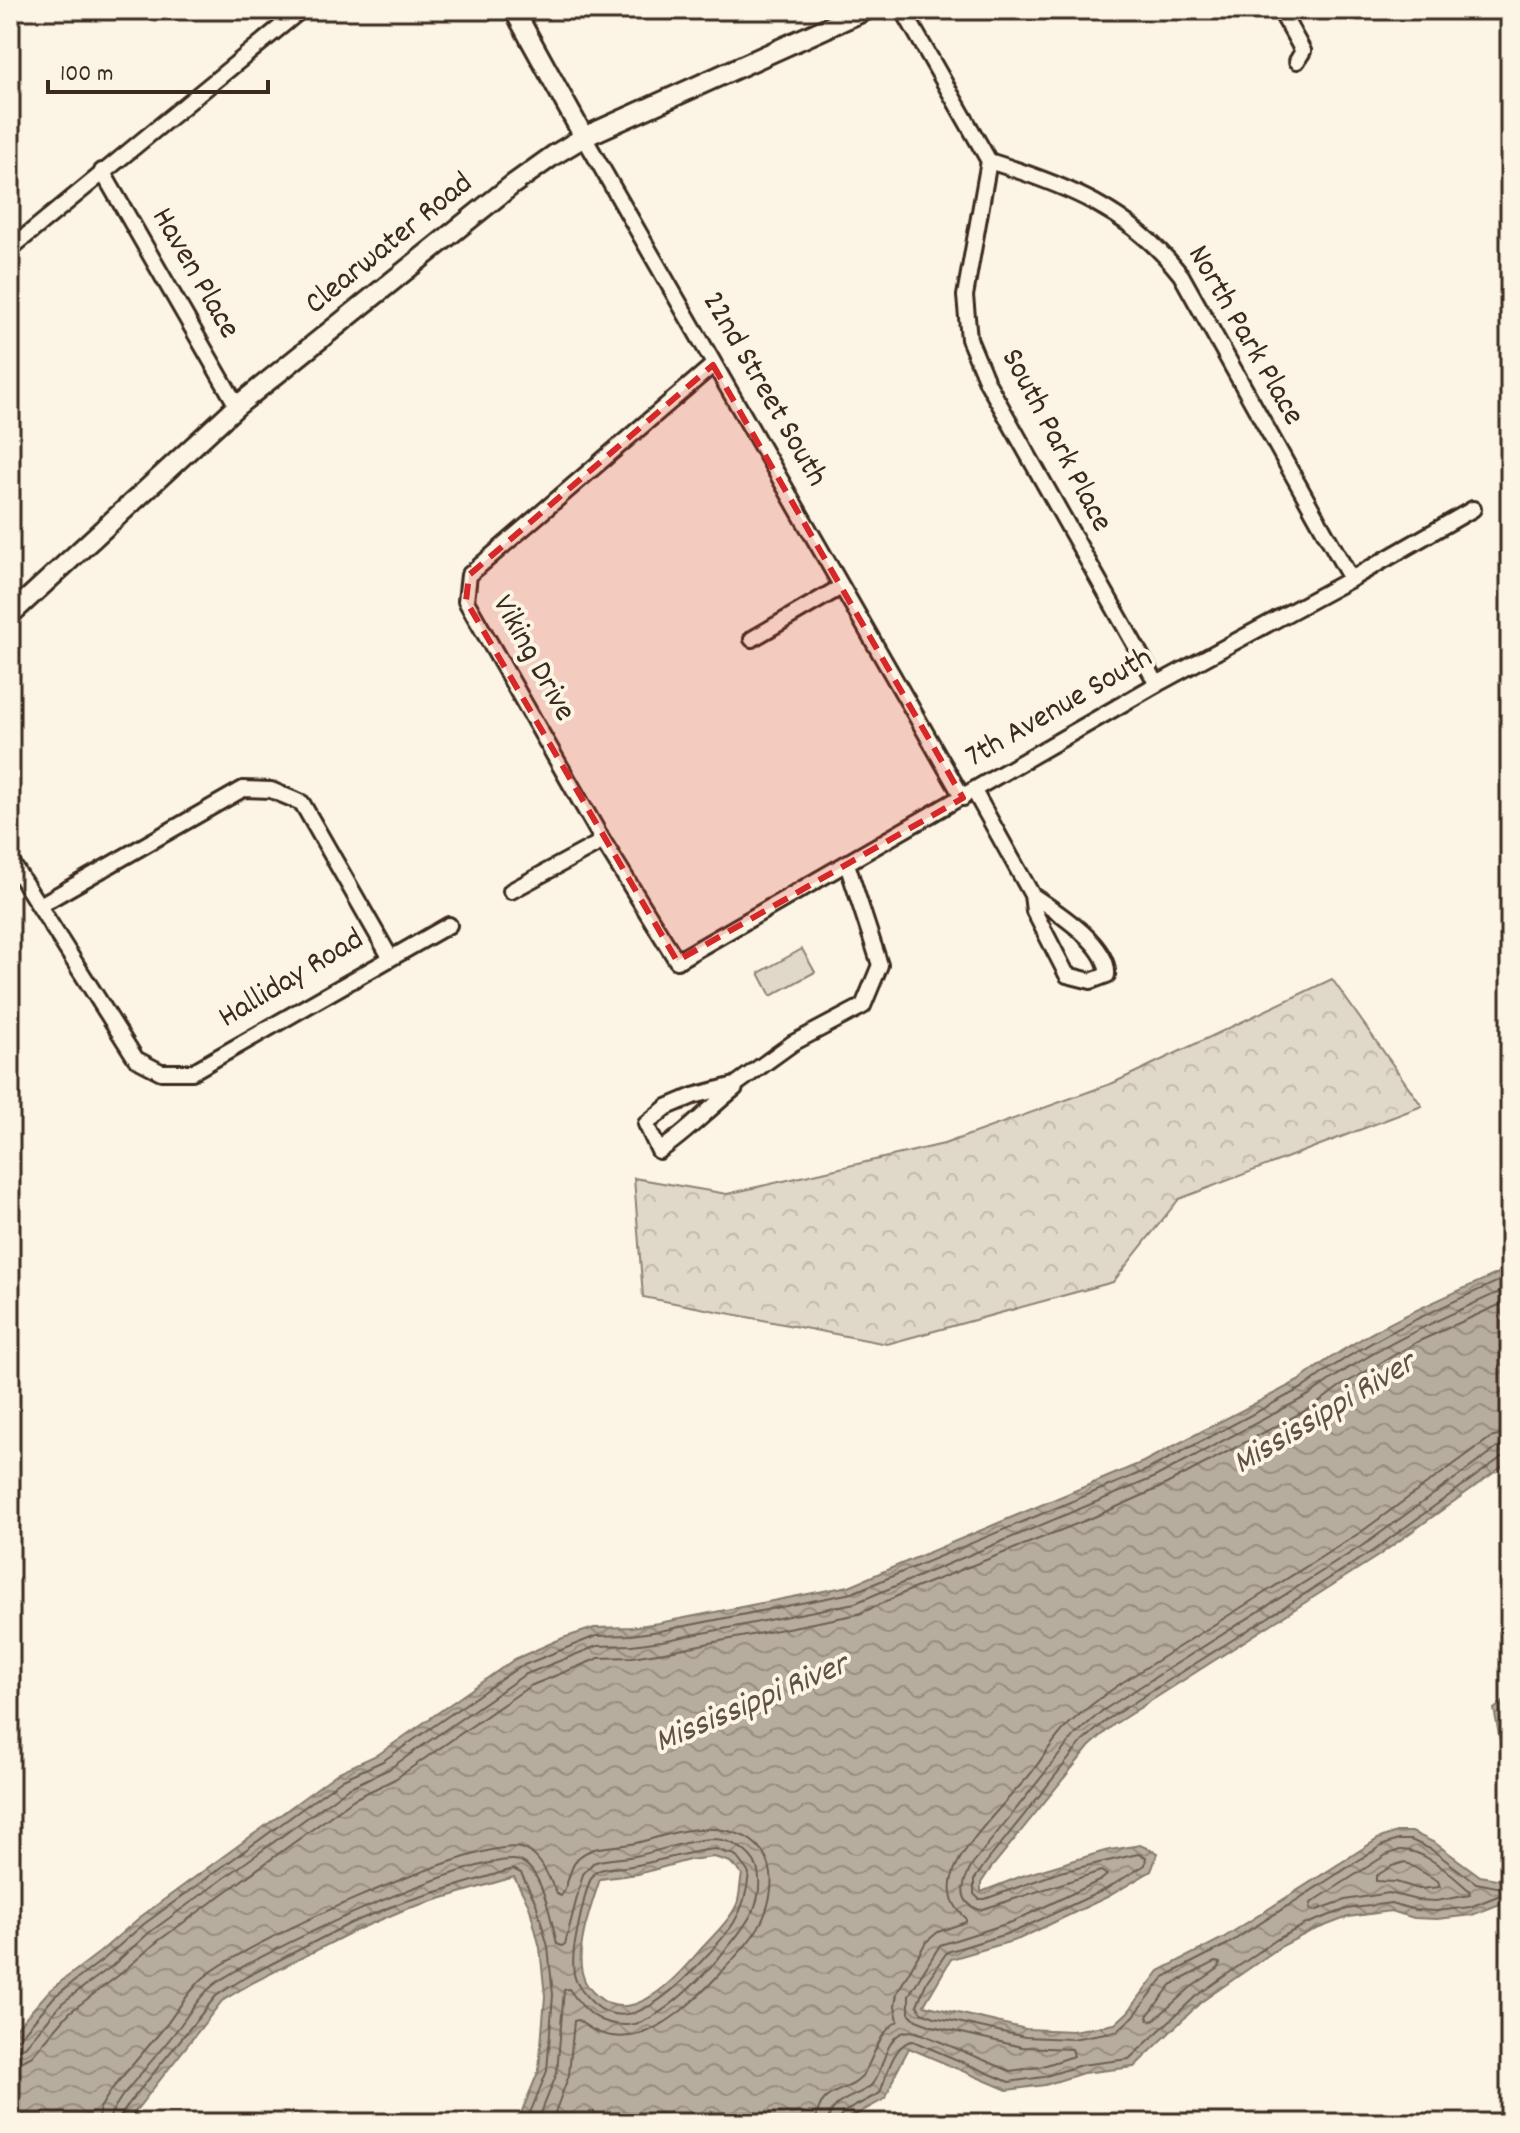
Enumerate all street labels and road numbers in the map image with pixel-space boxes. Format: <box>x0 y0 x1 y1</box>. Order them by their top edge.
street label: Clearwater Road <box>296 163 484 327</box>
street label: Haven Place <box>138 200 250 348</box>
street label: North Park Place <box>1174 237 1314 435</box>
street label: 22nd Street South <box>688 284 838 496</box>
street label: South Park Place <box>987 341 1123 541</box>
street label: Viking Drive <box>478 587 586 731</box>
street label: 7th Avenue South <box>958 637 1162 781</box>
street label: Halliday Road <box>210 918 374 1042</box>

